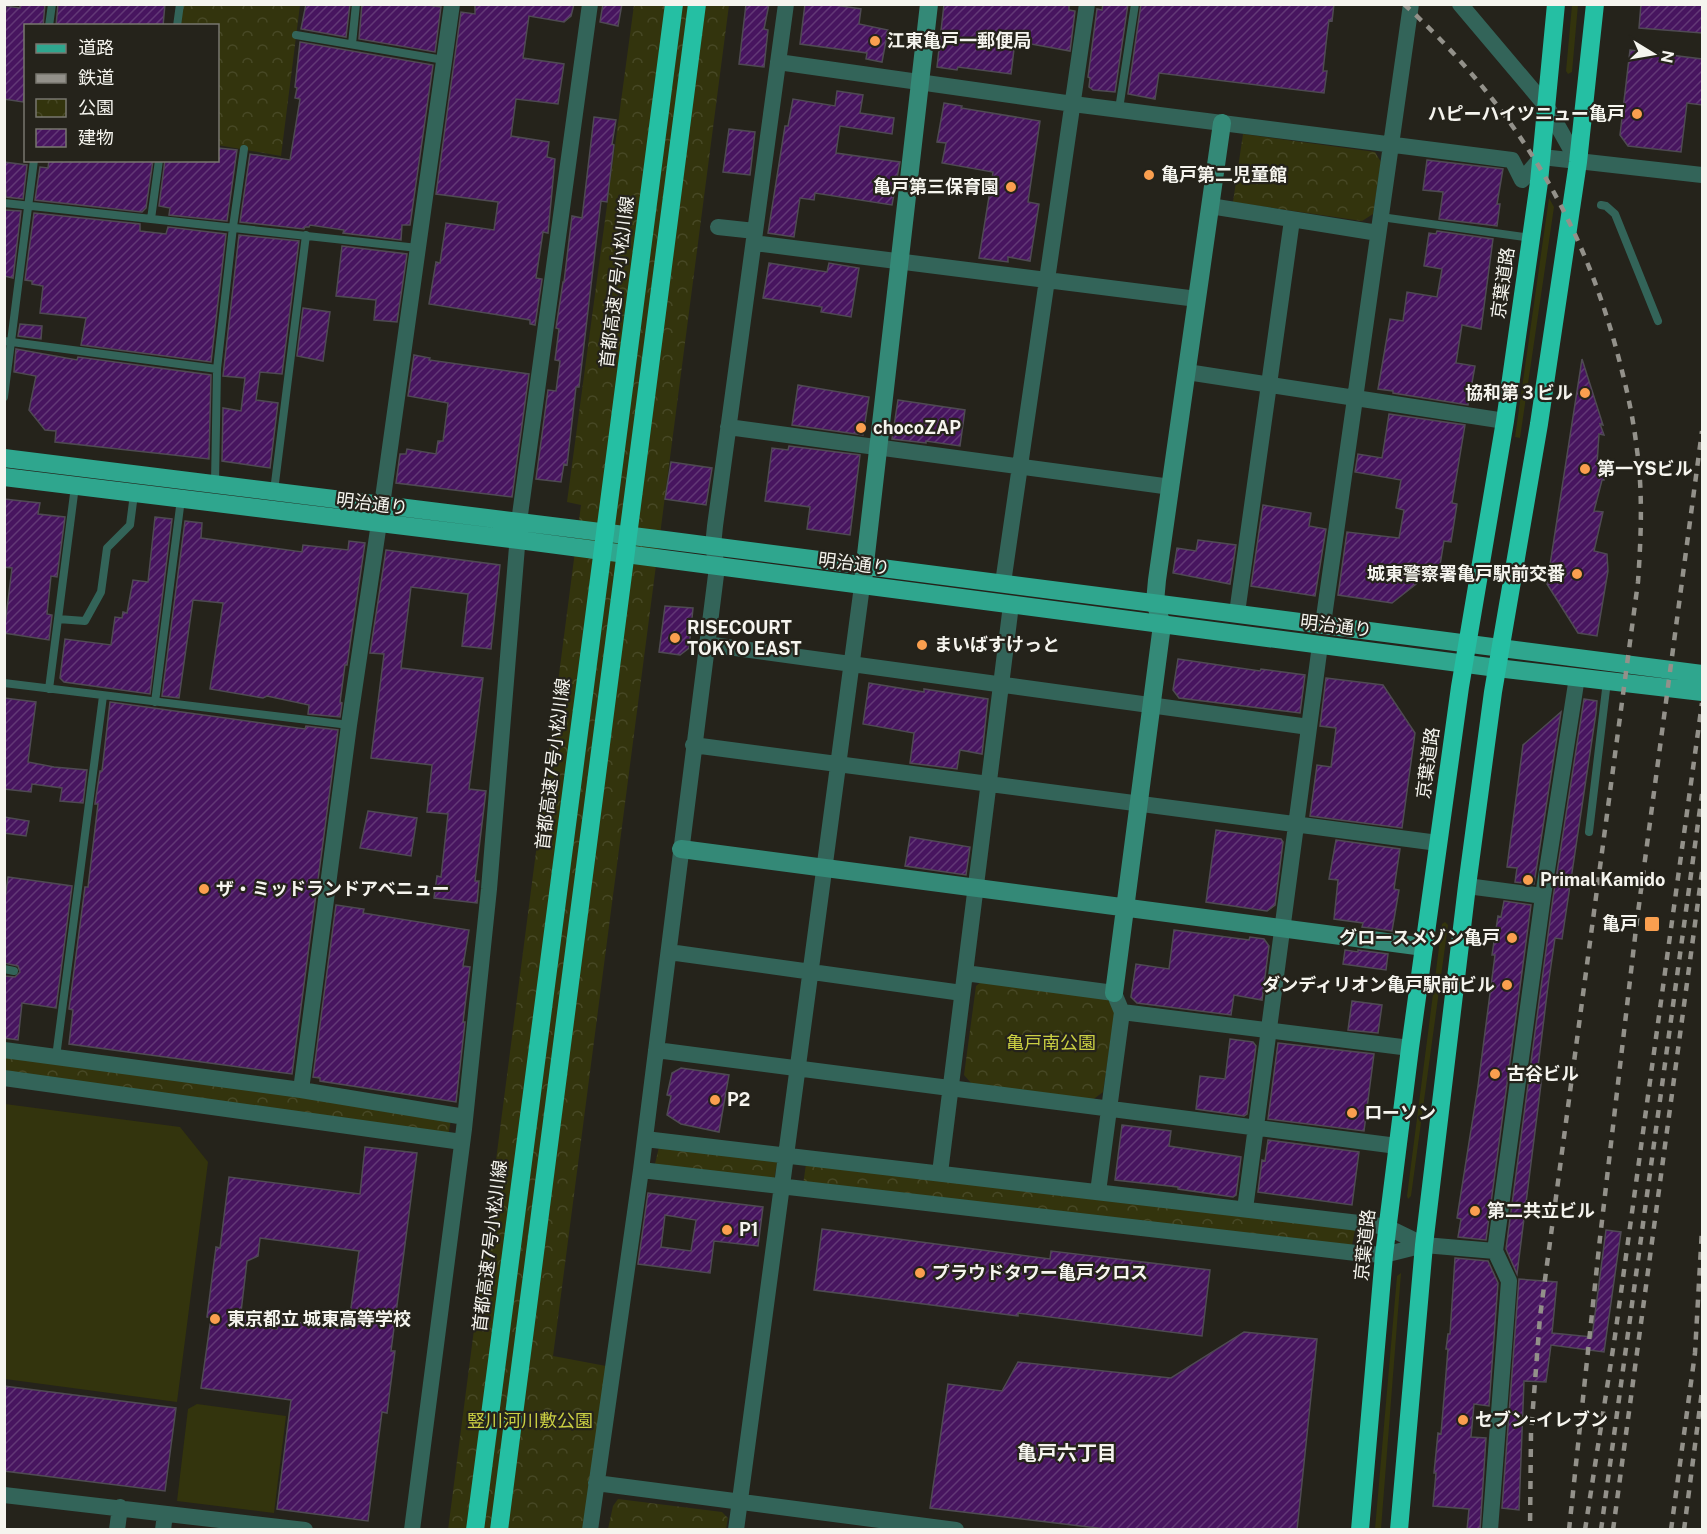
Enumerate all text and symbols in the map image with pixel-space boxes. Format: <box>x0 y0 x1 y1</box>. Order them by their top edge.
legend <box>24 24 219 162</box>
north arrow <box>1623 24 1683 84</box>
place label: 江東亀戸一郵便局 <box>887 30 1031 51</box>
marker: 江東亀戸一郵便局 <box>868 34 882 48</box>
text: 道路 <box>78 37 114 58</box>
text: N <box>1657 49 1678 65</box>
text: 鉄道 <box>78 67 114 88</box>
text: 公園 <box>78 97 114 118</box>
place label: ハピーハイツニュー亀戸 <box>1428 103 1625 124</box>
marker: ハピーハイツニュー亀戸 <box>1630 107 1644 121</box>
text: 建物 <box>78 127 114 148</box>
place label: 亀戸第二児童館 <box>1161 164 1287 185</box>
marker: 亀戸第二児童館 <box>1142 168 1156 182</box>
place label: 亀戸第三保育園 <box>873 176 999 197</box>
marker: 亀戸第三保育園 <box>1004 180 1018 194</box>
street label: 首都高速7号小松川線 <box>596 195 637 369</box>
street label: 京葉道路 <box>1487 246 1518 320</box>
place label: 協和第３ビル <box>1465 382 1573 403</box>
marker: 協和第３ビル <box>1578 386 1592 400</box>
place label: chocoZAP <box>873 417 961 438</box>
marker: chocoZAP <box>854 421 868 435</box>
place label: 第一YSビル <box>1597 458 1693 479</box>
marker: 第一YSビル <box>1578 462 1592 476</box>
street label: 明治通り <box>335 489 409 518</box>
street label: 明治通り <box>817 549 891 578</box>
place label: 城東警察署亀戸駅前交番 <box>1367 563 1565 584</box>
marker: 城東警察署亀戸駅前交番 <box>1570 567 1584 581</box>
street label: 明治通り <box>1299 611 1373 640</box>
place label: RISECOURT TOKYO EAST <box>687 617 802 659</box>
marker: RISECOURT TOKYO EAST <box>668 631 682 645</box>
place label: まいばすけっと <box>934 634 1060 655</box>
marker: まいばすけっと <box>915 638 929 652</box>
street label: 首都高速7号小松川線 <box>532 677 573 851</box>
street label: 京葉道路 <box>1412 726 1443 800</box>
place label: Primal Kamido <box>1540 869 1665 890</box>
marker: Primal Kamido <box>1521 873 1535 887</box>
place label: ザ・ミッドランドアベニュー <box>216 878 450 899</box>
marker: ザ・ミッドランドアベニュー <box>197 882 211 896</box>
place label: 亀戸 <box>1602 913 1638 934</box>
marker: 亀戸 <box>1643 915 1661 933</box>
place label: グロースメゾン亀戸 <box>1339 927 1500 948</box>
marker: グロースメゾン亀戸 <box>1505 931 1519 945</box>
place label: ダンディリオン亀戸駅前ビル <box>1262 974 1495 995</box>
marker: ダンディリオン亀戸駅前ビル <box>1500 978 1514 992</box>
park label: 亀戸南公園 <box>1006 1032 1096 1053</box>
place label: 古谷ビル <box>1507 1063 1579 1084</box>
marker: 古谷ビル <box>1488 1067 1502 1081</box>
place label: P2 <box>727 1089 750 1110</box>
marker: P2 <box>708 1093 722 1107</box>
place label: ローソン <box>1364 1102 1436 1123</box>
marker: ローソン <box>1345 1106 1359 1120</box>
street label: 首都高速7号小松川線 <box>469 1159 510 1333</box>
place label: 第二共立ビル <box>1487 1200 1595 1221</box>
marker: 第二共立ビル <box>1468 1204 1482 1218</box>
street label: 京葉道路 <box>1350 1208 1379 1282</box>
place label: P1 <box>739 1219 758 1240</box>
marker: P1 <box>720 1223 734 1237</box>
place label: プラウドタワー亀戸クロス <box>932 1262 1148 1283</box>
marker: プラウドタワー亀戸クロス <box>913 1266 927 1280</box>
place label: 東京都立 城東高等学校 <box>227 1308 411 1329</box>
marker: 東京都立 城東高等学校 <box>208 1312 222 1326</box>
place label: セブン-イレブン <box>1475 1409 1608 1430</box>
park label: 竪川河川敷公園 <box>467 1410 593 1431</box>
marker: セブン-イレブン <box>1456 1413 1470 1427</box>
district label: 亀戸六丁目 <box>1017 1441 1117 1465</box>

